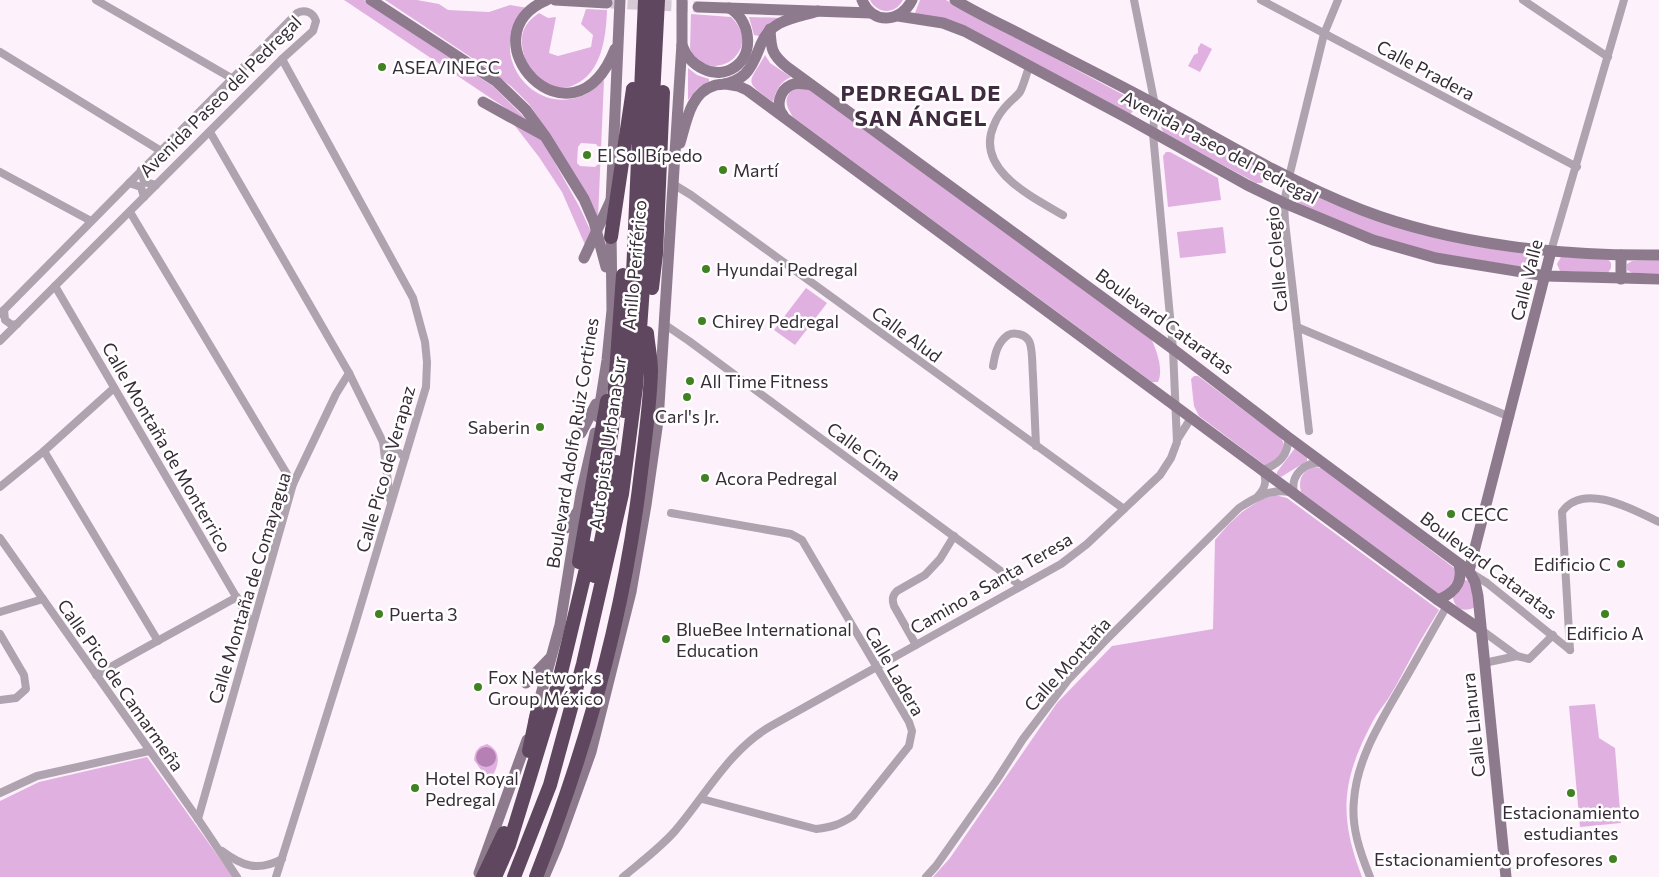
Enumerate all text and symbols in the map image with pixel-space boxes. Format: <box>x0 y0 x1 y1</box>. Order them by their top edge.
street label: Avenida Paseo del Pedregal <box>135 11 305 181</box>
street label: Calle Pradera <box>1373 35 1479 105</box>
place label: ASEA/INECC <box>392 56 500 78</box>
marker: ASEA/INECC <box>376 61 388 73</box>
district label: PEDREGAL DE SAN ÁNGEL <box>841 79 1001 131</box>
street label: Avenida Paseo del Pedregal <box>1118 86 1322 208</box>
place label: El Sol Bípedo <box>597 144 703 166</box>
marker: El Sol Bípedo <box>581 149 593 161</box>
place label: Martí <box>733 159 780 181</box>
marker: Martí <box>717 164 729 176</box>
street label: Anillo Periférico <box>617 199 651 331</box>
street label: Calle Colegio <box>1260 205 1292 313</box>
street label: Calle Valle <box>1505 237 1547 323</box>
place label: Hyundai Pedregal <box>716 258 858 280</box>
marker: Hyundai Pedregal <box>700 263 712 275</box>
street label: Boulevard Cataratas <box>1092 263 1238 379</box>
street label: Calle Alud <box>868 301 946 367</box>
place label: Chirey Pedregal <box>712 310 839 332</box>
marker: Chirey Pedregal <box>696 315 708 327</box>
street label: Boulevard Adolfo Ruiz Cortines <box>541 316 603 570</box>
street label: Calle Montaña de Monterrico <box>98 338 236 556</box>
street label: Autopista Urbana Sur <box>584 355 630 531</box>
place label: All Time Fitness <box>700 370 828 392</box>
marker: All Time Fitness <box>684 375 696 387</box>
street label: Calle Pico de Verapaz <box>351 383 419 555</box>
marker: Carl's Jr. <box>681 391 693 403</box>
place label: Carl's Jr. <box>655 405 719 427</box>
place label: Saberin <box>468 416 530 438</box>
street label: Calle Cima <box>823 417 905 485</box>
marker: Saberin <box>534 421 546 433</box>
place label: Acora Pedregal <box>715 467 837 489</box>
street label: Calle Montaña de Comayagua <box>203 469 295 707</box>
marker: Acora Pedregal <box>699 472 711 484</box>
place label: CECC <box>1461 503 1509 525</box>
street label: Boulevard Cataratas <box>1416 506 1562 624</box>
marker: CECC <box>1445 508 1457 520</box>
street label: Camino a Santa Teresa <box>906 528 1076 638</box>
place label: Edificio C <box>1534 553 1611 575</box>
marker: Edificio C <box>1615 558 1627 570</box>
street label: Calle Pico de Camarmeña <box>53 595 189 775</box>
place label: Puerta 3 <box>389 603 458 625</box>
marker: Puerta 3 <box>373 608 385 620</box>
marker: Edificio A <box>1599 608 1611 620</box>
street label: Calle Montaña <box>1019 613 1115 715</box>
place label: BlueBee International Education <box>676 618 852 661</box>
street label: Calle Ladera <box>861 622 929 720</box>
place label: Edificio A <box>1566 622 1644 644</box>
marker: BlueBee International Education <box>660 633 672 645</box>
place label: Fox Networks Group México <box>488 666 604 709</box>
street label: Calle Llanura <box>1457 672 1489 778</box>
marker: Fox Networks Group México <box>472 681 484 693</box>
place label: Hotel Royal Pedregal <box>425 767 519 810</box>
marker: Hotel Royal Pedregal <box>409 782 421 794</box>
marker: Estacionamiento estudiantes <box>1565 787 1577 799</box>
place label: Estacionamiento estudiantes <box>1502 801 1640 844</box>
place label: Estacionamiento profesores <box>1374 848 1603 870</box>
marker: Estacionamiento profesores <box>1607 853 1619 865</box>

